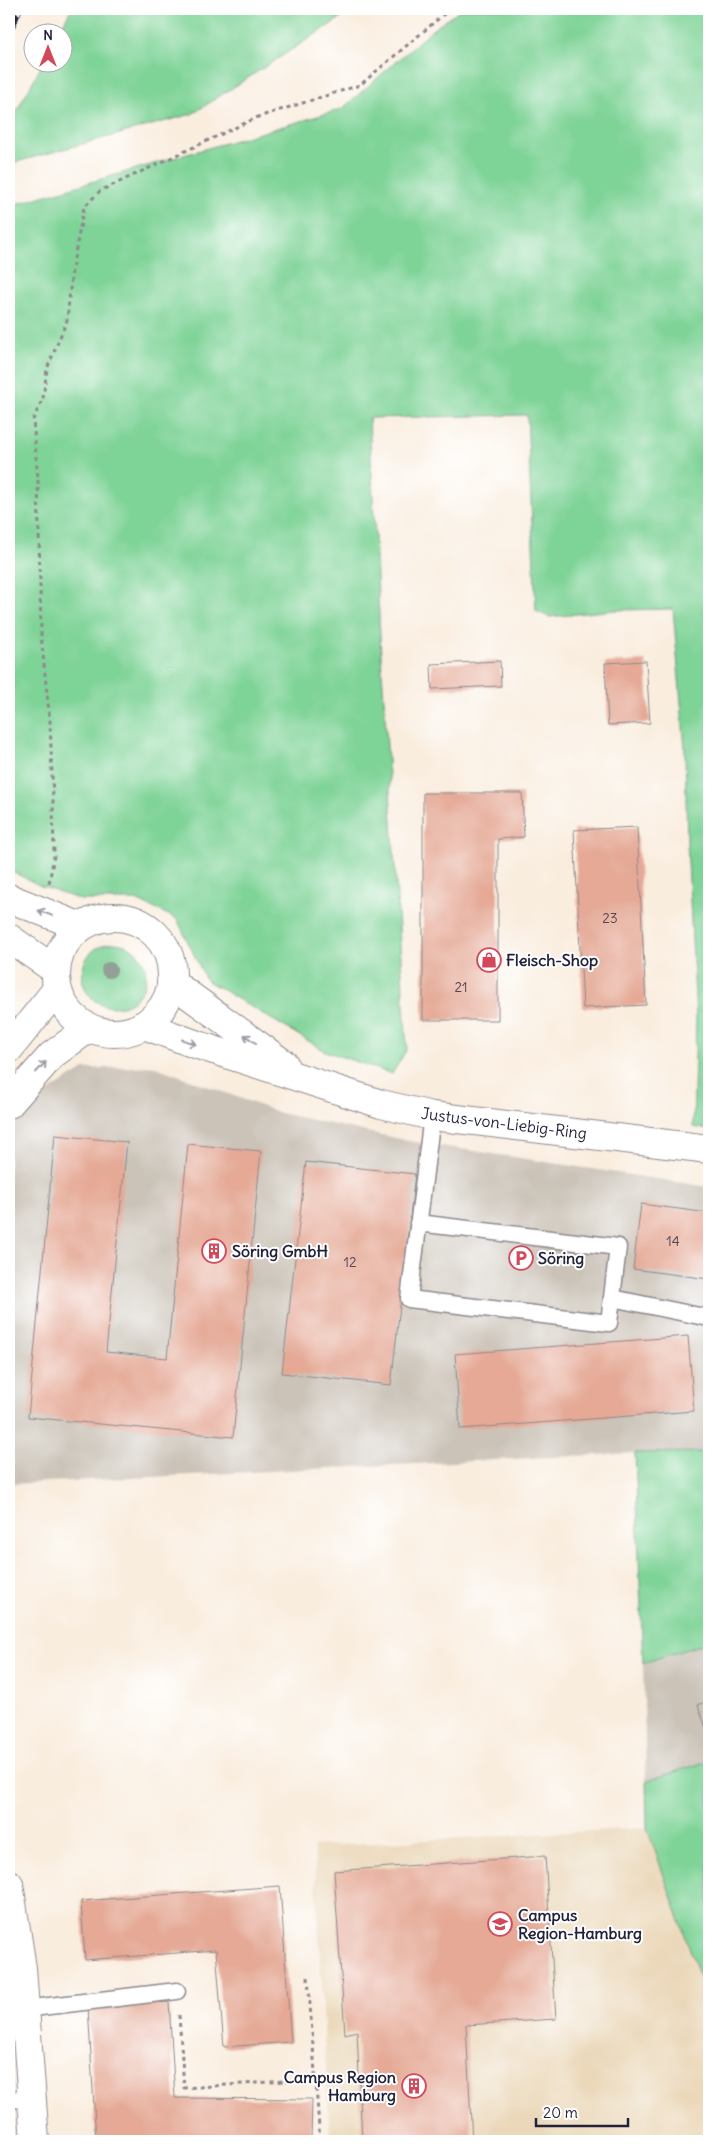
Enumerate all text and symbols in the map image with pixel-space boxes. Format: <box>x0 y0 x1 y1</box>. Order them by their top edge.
north arrow <box>22 22 72 72</box>
text: N <box>43 26 53 44</box>
one-way arrow <box>38 908 53 917</box>
house number: 23 <box>602 909 618 927</box>
shop icon: Fleisch-Shop <box>476 947 502 973</box>
place label: Fleisch-Shop <box>506 950 598 971</box>
house number: 21 <box>454 978 468 996</box>
one-way arrow <box>243 1034 257 1044</box>
one-way arrow <box>181 1038 197 1047</box>
one-way arrow <box>35 1061 47 1074</box>
street label: Justus-von-Liebig-Ring <box>420 1103 588 1143</box>
house number: 14 <box>666 1232 680 1250</box>
building icon: Söring GmbH <box>201 1238 227 1264</box>
place label: Söring GmbH <box>232 1241 328 1262</box>
parking icon: Söring <box>508 1245 534 1271</box>
place label: Söring <box>538 1248 584 1269</box>
house number: 12 <box>343 1253 357 1271</box>
place label: Campus Region-Hamburg <box>518 1905 642 1944</box>
school or university icon: Campus Region-Hamburg <box>487 1911 513 1937</box>
place label: Campus Region Hamburg <box>284 2067 396 2106</box>
building icon: Campus Region Hamburg <box>401 2073 427 2099</box>
scale bar <box>536 2095 628 2127</box>
text: 20 m <box>543 2103 578 2122</box>

